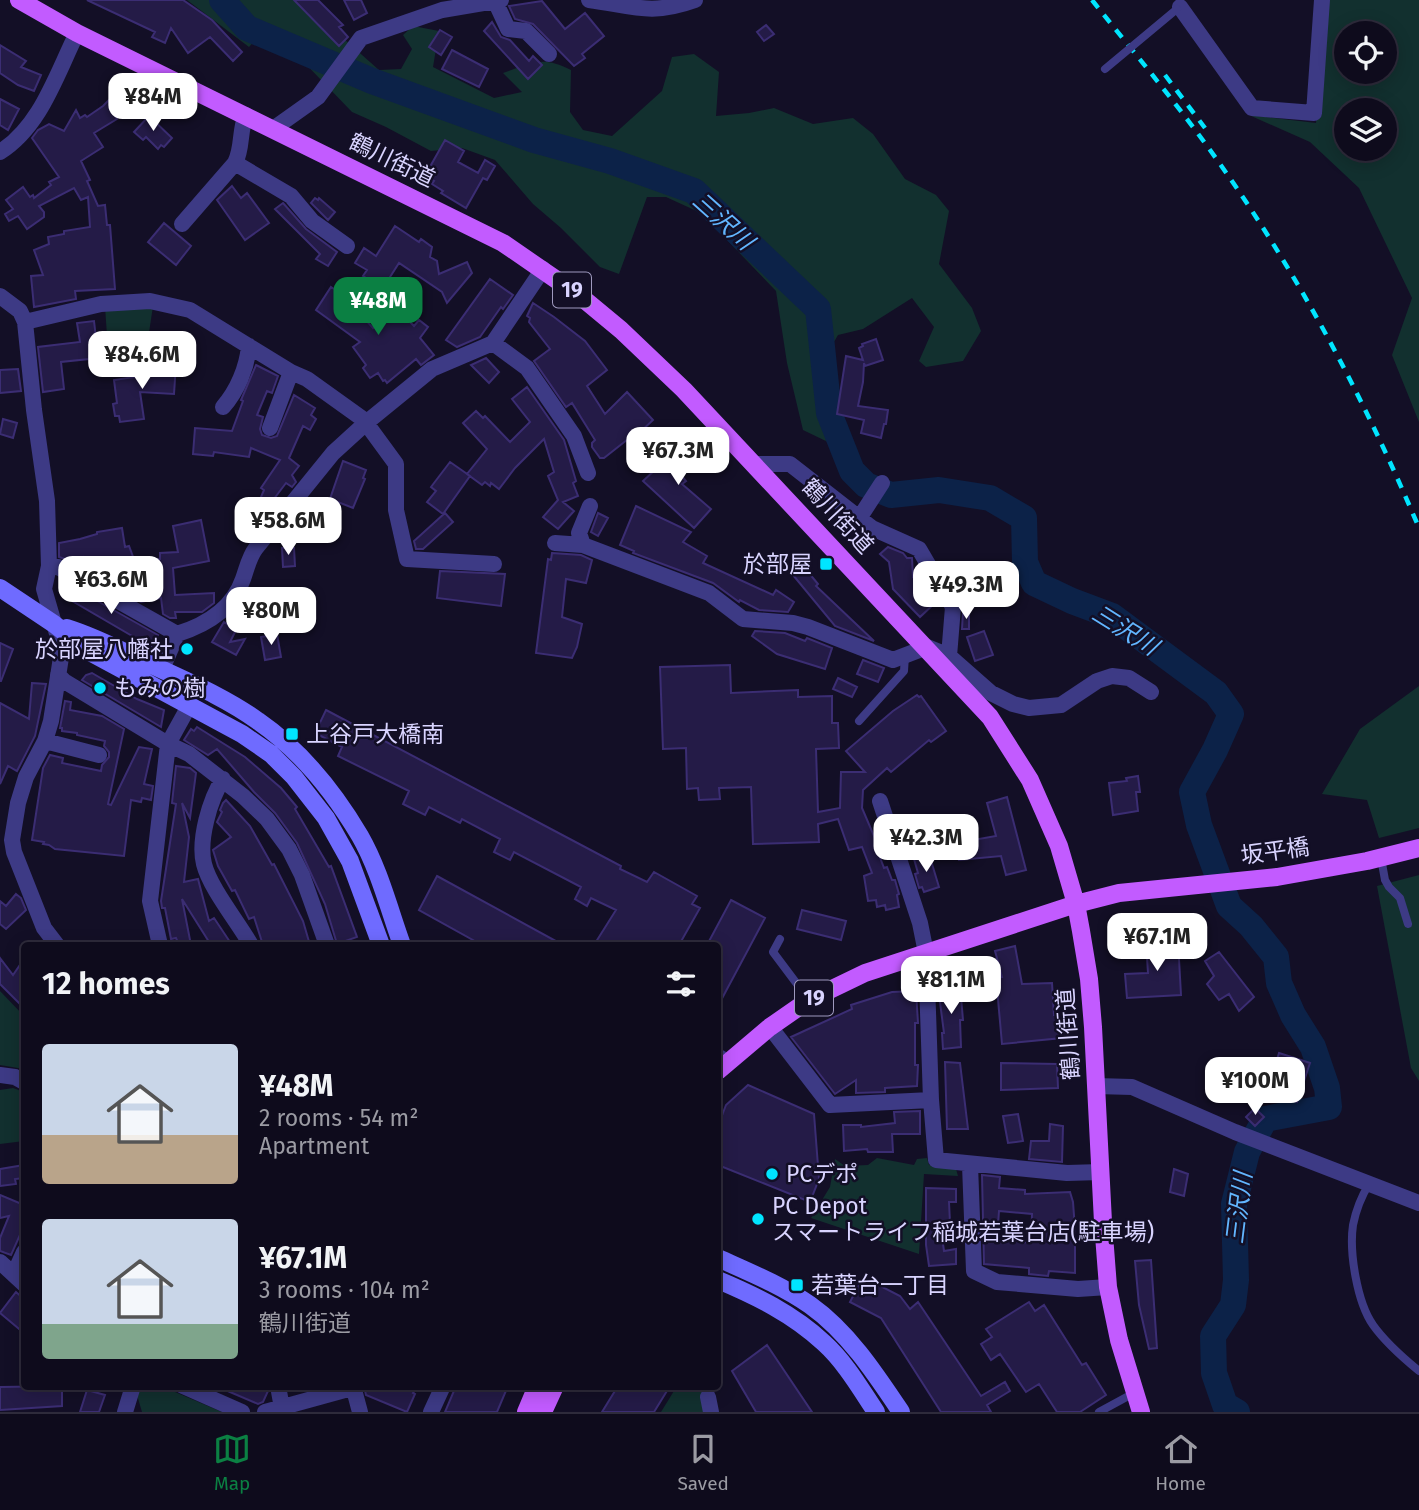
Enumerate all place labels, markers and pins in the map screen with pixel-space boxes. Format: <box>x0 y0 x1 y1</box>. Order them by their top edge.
pin: ¥84M <box>112 74 194 133</box>
pin: ¥48M <box>337 278 419 337</box>
pin: ¥84.6M <box>85 332 199 391</box>
pin: ¥67.3M <box>621 428 735 487</box>
pin: ¥58.6M <box>231 498 345 557</box>
place label: 於部屋 <box>743 550 812 578</box>
pin: ¥63.6M <box>54 556 168 616</box>
marker: 於部屋 <box>818 556 834 572</box>
pin: ¥49.3M <box>909 562 1023 621</box>
pin: ¥80M <box>230 588 312 647</box>
place label: 於部屋八幡社 <box>35 635 173 663</box>
marker: 於部屋八幡社 <box>179 641 195 657</box>
place label: もみの樹 <box>114 674 206 702</box>
marker: もみの樹 <box>92 680 108 696</box>
place label: 上谷戸大橋南 <box>306 720 444 748</box>
marker: 上谷戸大橋南 <box>284 726 300 742</box>
pin: ¥42.3M <box>869 814 983 874</box>
pin: ¥67.1M <box>1100 914 1214 973</box>
pin: ¥81.1M <box>894 956 1008 1016</box>
pin: ¥100M <box>1206 1058 1304 1117</box>
place label: PCデポ <box>786 1160 858 1188</box>
marker: PCデポ <box>764 1166 780 1182</box>
place label: PC Depot スマートライフ稲城若葉台店(駐車場) <box>772 1192 1154 1246</box>
marker: PC Depot スマートライフ稲城若葉台店(駐車場) <box>750 1211 766 1227</box>
place label: 若葉台一丁目 <box>811 1271 949 1299</box>
marker: 若葉台一丁目 <box>789 1277 805 1293</box>

